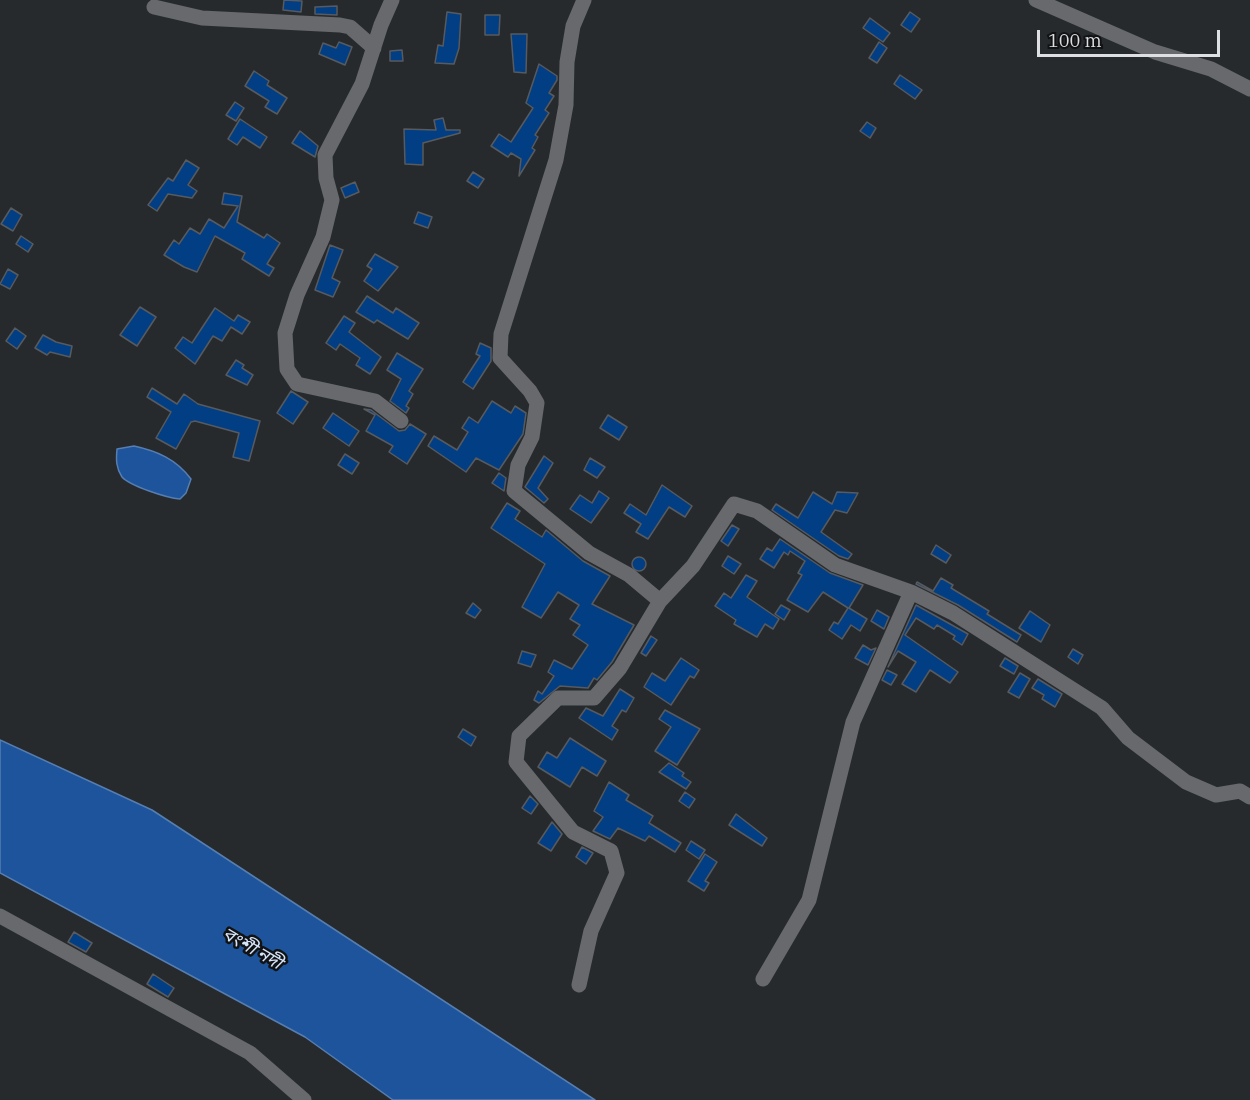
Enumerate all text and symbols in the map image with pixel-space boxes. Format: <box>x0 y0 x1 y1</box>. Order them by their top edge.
scale bar <box>1040 18 1223 56</box>
text: 100 m <box>1048 29 1102 52</box>
water label: বংশী নদী <box>218 923 286 975</box>

